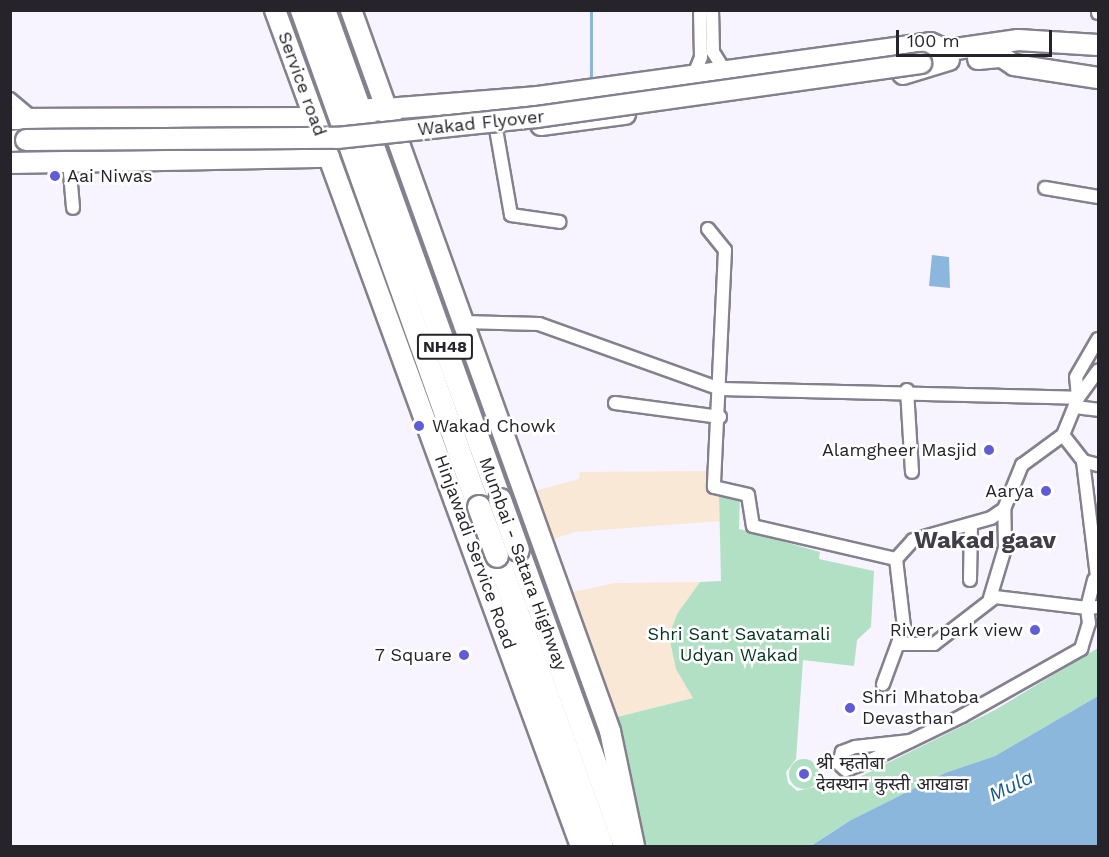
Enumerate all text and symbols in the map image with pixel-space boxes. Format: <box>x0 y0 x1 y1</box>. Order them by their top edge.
scale bar <box>899 18 1055 56</box>
street label: Service road <box>273 29 331 139</box>
text: 100 m <box>907 30 960 51</box>
street label: Wakad Flyover <box>416 106 546 140</box>
place label: Aai Niwas <box>67 165 153 187</box>
marker: Aai Niwas <box>48 169 62 183</box>
road number: NH48 <box>416 334 474 360</box>
place label: Wakad Chowk <box>432 415 556 437</box>
marker: Wakad Chowk <box>410 417 428 435</box>
place label: Alamgheer Masjid <box>821 439 977 461</box>
marker: Alamgheer Masjid <box>982 443 996 457</box>
street label: Hinjawadi Service Road <box>430 452 520 652</box>
street label: Mumbai - Satara Highway <box>474 454 572 674</box>
place label: Aarya <box>985 480 1034 502</box>
marker: Aarya <box>1039 484 1053 498</box>
district label: Wakad gaav <box>914 527 1056 555</box>
place label: River park view <box>889 619 1023 641</box>
marker: River park view <box>1028 623 1042 637</box>
park label: Shri Sant Savatamali Udyan Wakad <box>648 624 830 666</box>
place label: 7 Square <box>374 644 452 666</box>
marker: 7 Square <box>457 648 471 662</box>
place label: Shri Mhatoba Devasthan <box>862 687 979 730</box>
marker: Shri Mhatoba Devasthan <box>843 701 857 715</box>
place label: श्री म्हतोबा देवस्थान कुस्ती आखाडा <box>816 753 968 795</box>
water label: Mula <box>985 765 1037 807</box>
marker: श्री म्हतोबा देवस्थान कुस्ती आखाडा <box>797 767 811 781</box>

